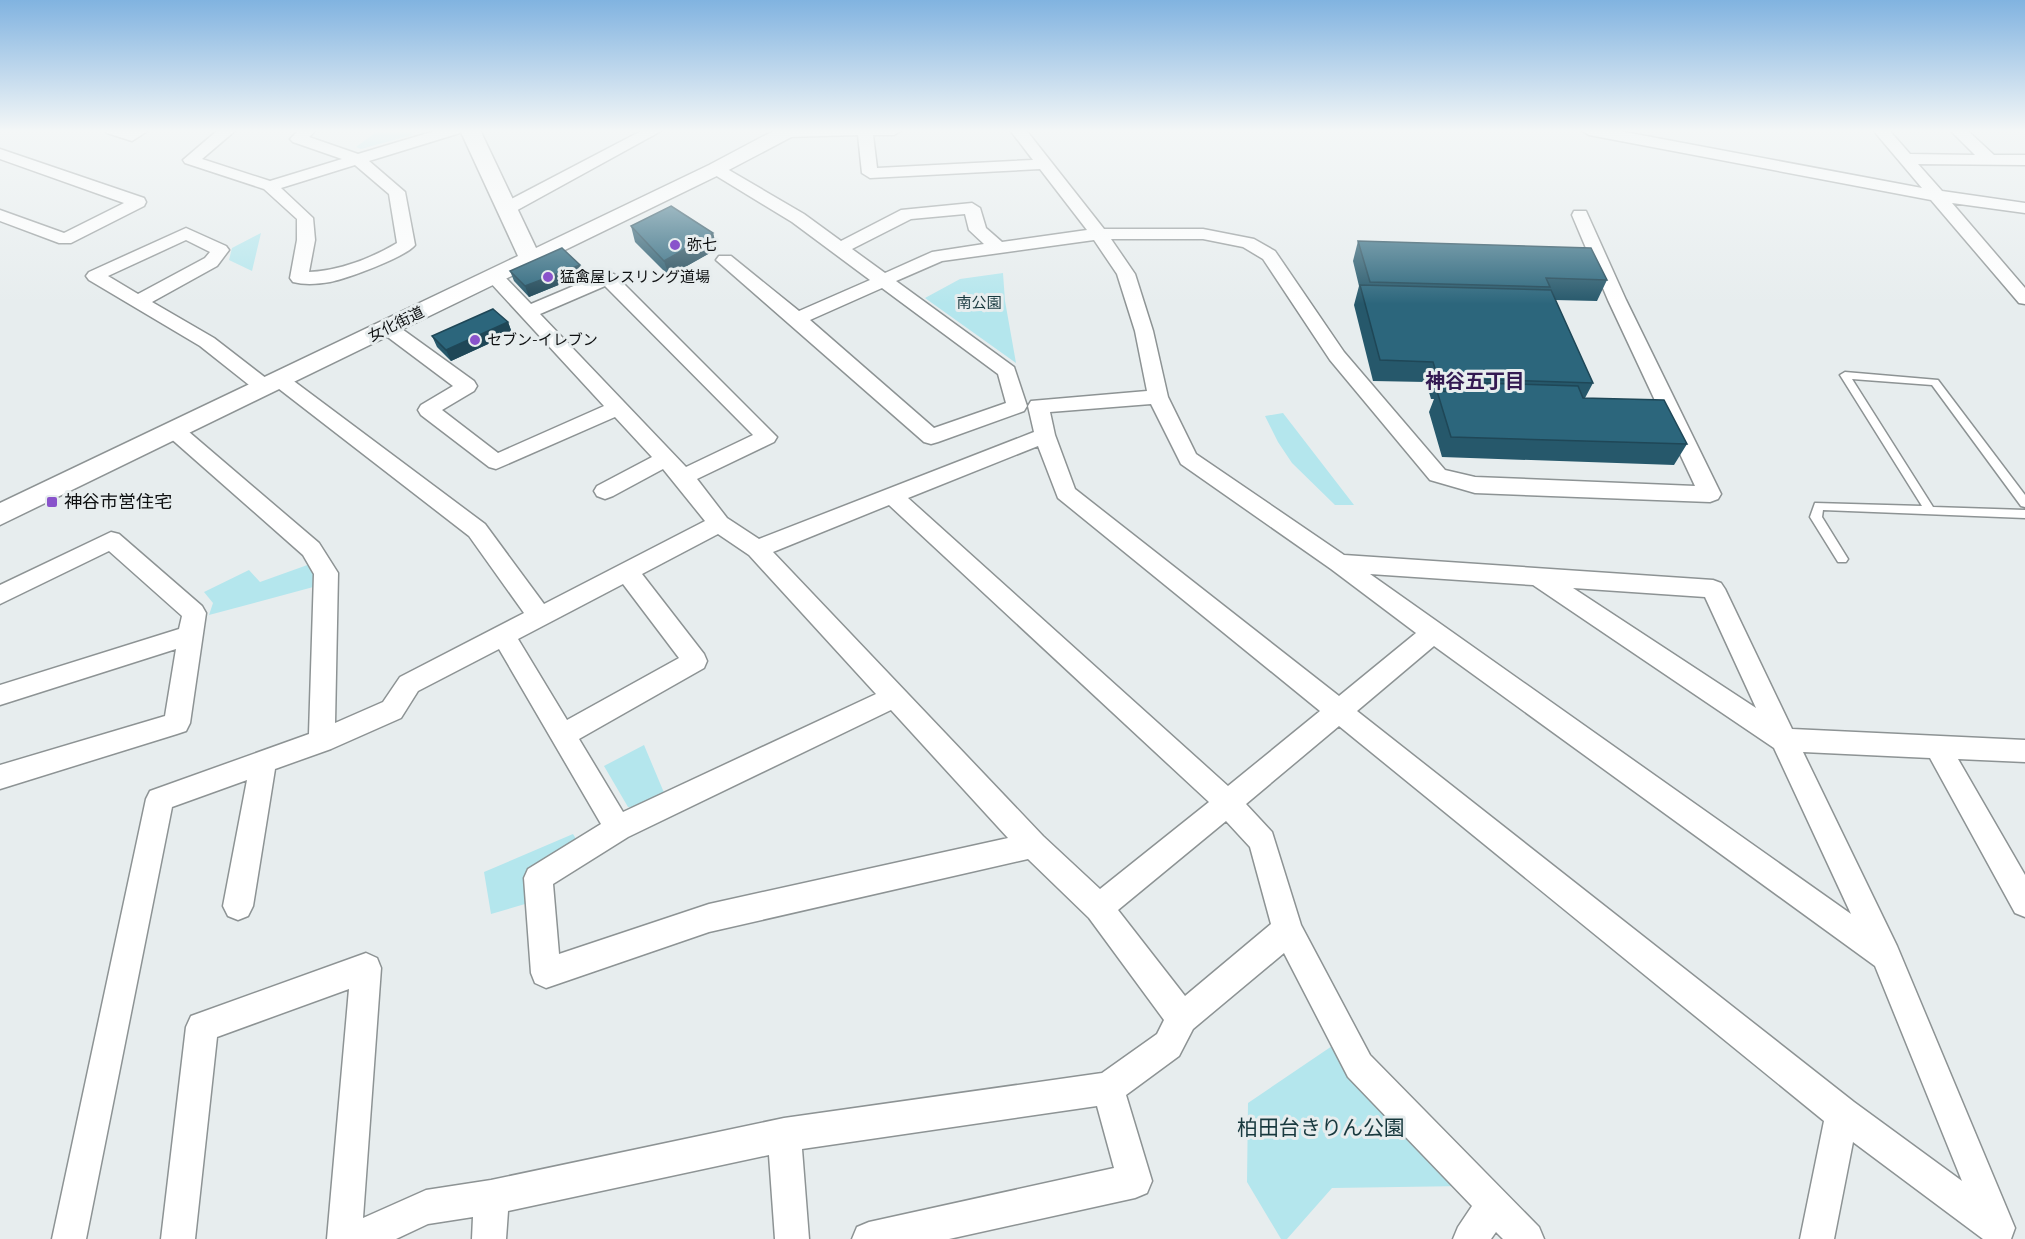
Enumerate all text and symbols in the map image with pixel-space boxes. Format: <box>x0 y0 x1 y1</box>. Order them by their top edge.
place label: 弥七 <box>687 235 717 254</box>
marker: 弥七 <box>668 238 682 252</box>
place label: 猛禽屋レスリング道場 <box>560 267 710 286</box>
marker: 猛禽屋レスリング道場 <box>541 270 555 284</box>
park label: 南公園 <box>956 293 1002 312</box>
street label: 女化街道 <box>365 302 427 345</box>
place label: セブン-イレブン <box>487 330 598 349</box>
marker: セブン-イレブン <box>468 333 482 347</box>
district label: 神谷五丁目 <box>1425 369 1525 393</box>
place label: 神谷市営住宅 <box>64 491 172 513</box>
marker: 神谷市営住宅 <box>45 495 59 509</box>
park label: 柏田台きりん公園 <box>1237 1115 1405 1140</box>

